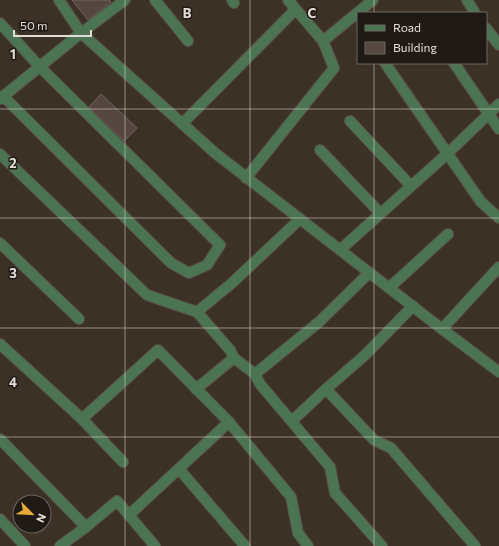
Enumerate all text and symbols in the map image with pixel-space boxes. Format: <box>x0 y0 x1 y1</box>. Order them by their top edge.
text: B <box>183 5 192 21</box>
text: C <box>308 5 317 21</box>
scale bar <box>14 12 91 38</box>
legend <box>357 12 487 64</box>
text: 50 m <box>20 18 48 32</box>
text: Road <box>393 20 421 34</box>
text: Building <box>393 40 437 54</box>
text: 1 <box>10 46 16 62</box>
text: 2 <box>9 155 17 171</box>
text: 3 <box>9 265 17 281</box>
text: 4 <box>9 374 17 390</box>
north arrow <box>12 494 52 534</box>
text: N <box>34 512 49 525</box>

